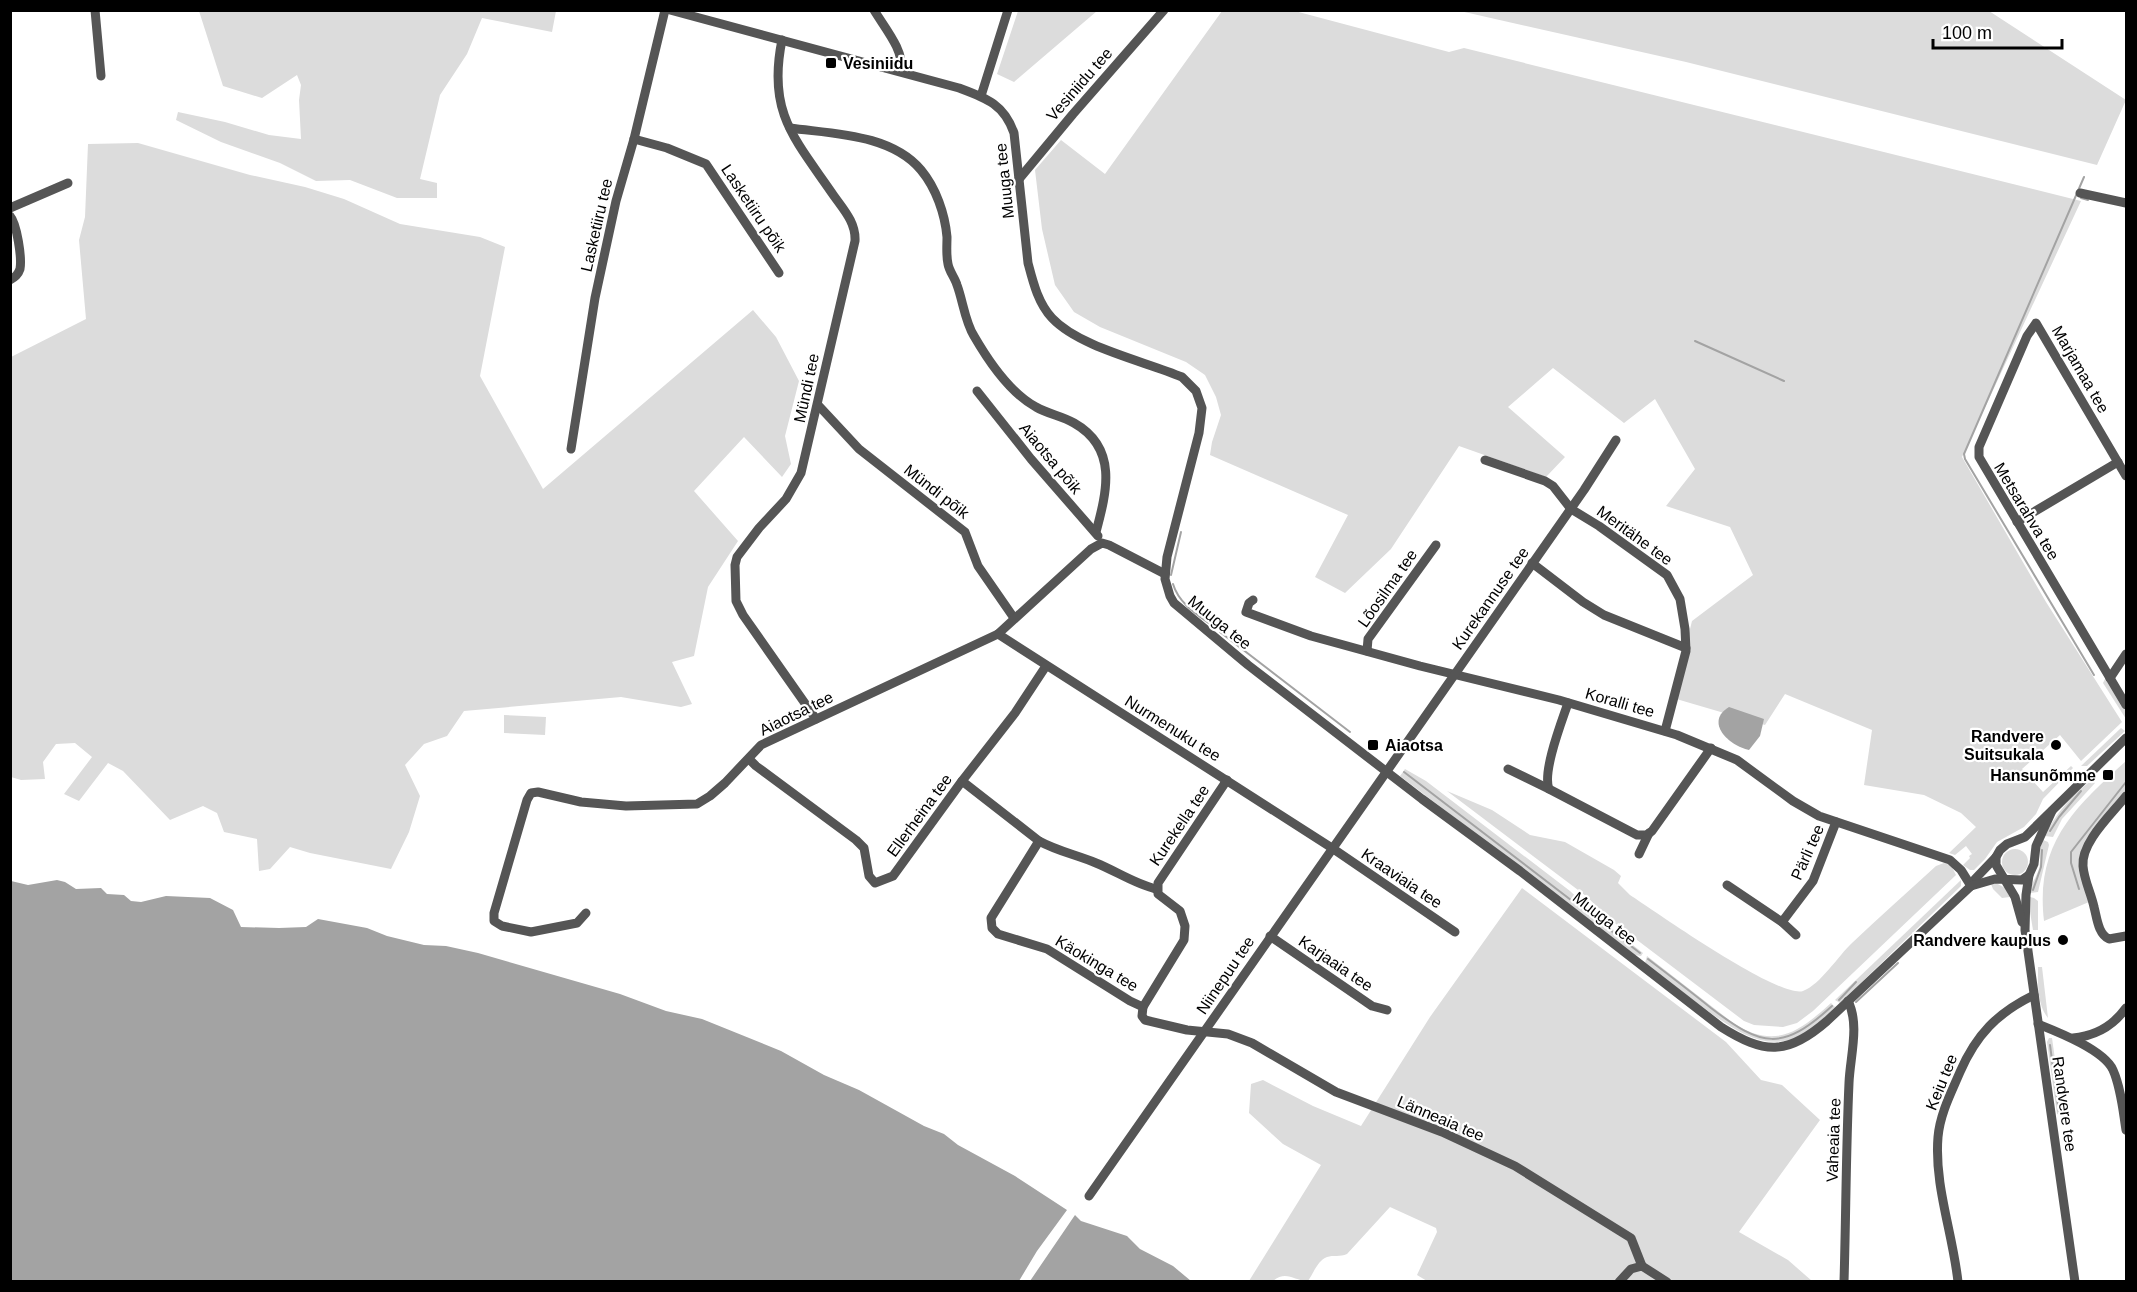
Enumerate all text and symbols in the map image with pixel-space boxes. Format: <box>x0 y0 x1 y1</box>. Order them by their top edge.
scale bar <box>1933 12 2062 50</box>
text: 100 m <box>1942 23 1992 43</box>
street label: Vesiniidu tee <box>1043 44 1116 124</box>
place label: Vesiniidu <box>843 55 913 72</box>
marker: Vesiniidu <box>824 56 838 70</box>
street label: Muuga tee <box>992 142 1017 219</box>
street label: Lasketiiru põik <box>718 161 790 256</box>
street label: Lasketiiru tee <box>578 177 615 273</box>
street label: Marjamaa tee <box>2049 323 2112 416</box>
street label: Mündi tee <box>791 352 822 424</box>
street label: Aiaotsa põik <box>1016 419 1086 498</box>
street label: Metsarahva tee <box>1991 460 2062 563</box>
street label: Mündi põik <box>901 461 973 523</box>
street label: Meritähe tee <box>1594 502 1676 568</box>
street label: Kurekannuse tee <box>1449 544 1532 653</box>
street label: Lõosilma tee <box>1354 546 1420 630</box>
street label: Muuga tee <box>1185 592 1254 653</box>
street label: Koralli tee <box>1583 685 1656 720</box>
street label: Aiaotsa tee <box>757 688 836 739</box>
street label: Nurmenuku tee <box>1122 692 1224 765</box>
place label: Randvere Suitsukala <box>1964 728 2044 763</box>
place label: Aiaotsa <box>1385 737 1443 754</box>
marker: Aiaotsa <box>1366 738 1380 752</box>
marker: Randvere Suitsukala <box>2049 738 2063 752</box>
place label: Hansunõmme <box>1990 767 2096 784</box>
marker: Hansunõmme <box>2101 768 2115 782</box>
street label: Ellerheina tee <box>884 771 955 860</box>
street label: Kurekella tee <box>1146 782 1213 869</box>
street label: Pärli tee <box>1788 822 1827 882</box>
street label: Kraaviaia tee <box>1358 845 1445 912</box>
street label: Muuga tee <box>1570 888 1640 948</box>
street label: Käokinga tee <box>1052 932 1141 995</box>
street label: Karjaaia tee <box>1296 932 1376 994</box>
place label: Randvere kauplus <box>1913 932 2051 949</box>
street label: Niinepuu tee <box>1193 933 1258 1017</box>
marker: Randvere kauplus <box>2056 933 2070 947</box>
street label: Keiu tee <box>1923 1052 1960 1113</box>
street label: Randvere tee <box>2049 1055 2080 1153</box>
street label: Länneaia tee <box>1395 1093 1487 1144</box>
street label: Vaheaia tee <box>1824 1098 1843 1182</box>

